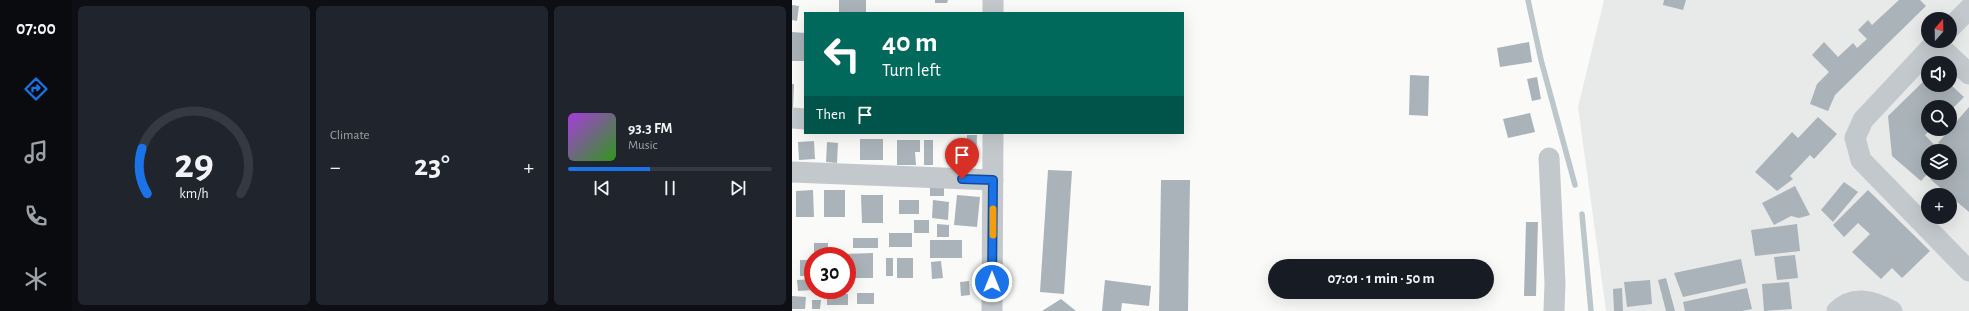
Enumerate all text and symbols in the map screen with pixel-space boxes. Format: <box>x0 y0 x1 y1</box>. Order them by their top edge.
north arrow <box>1921 12 1957 48</box>
map controls <box>1921 12 1957 224</box>
text: 07:00 <box>16 20 56 38</box>
icon: left <box>816 28 868 80</box>
text: 40 m <box>882 29 938 57</box>
button: sound <box>1921 56 1957 92</box>
text: Turn left <box>882 62 941 80</box>
icon: directions <box>22 75 50 103</box>
button: search <box>1921 100 1957 136</box>
icon: arrive <box>854 104 876 126</box>
text: Then <box>816 107 846 122</box>
text: 93.3 FM <box>628 121 673 136</box>
text: Climate <box>330 129 369 142</box>
icon: music <box>22 138 50 166</box>
pin <box>945 138 979 179</box>
text: Music <box>628 139 658 152</box>
text: 29 <box>174 143 214 184</box>
icon: arrive <box>951 144 973 166</box>
button: layers <box>1921 144 1957 180</box>
text: 23° <box>414 151 450 181</box>
text: − <box>330 156 341 178</box>
text: + <box>523 156 534 178</box>
icon: previous <box>591 177 613 199</box>
icon: pause <box>659 177 681 199</box>
icon: next <box>727 177 749 199</box>
text: km/h <box>179 186 209 200</box>
button: + <box>1921 188 1957 224</box>
icon: phone <box>22 202 50 230</box>
speed limit sign: 30 <box>804 247 856 299</box>
position arrow <box>971 261 1013 303</box>
icon: climate <box>22 265 50 293</box>
text: 07:01 · 1 min · 50 m <box>1327 271 1435 286</box>

